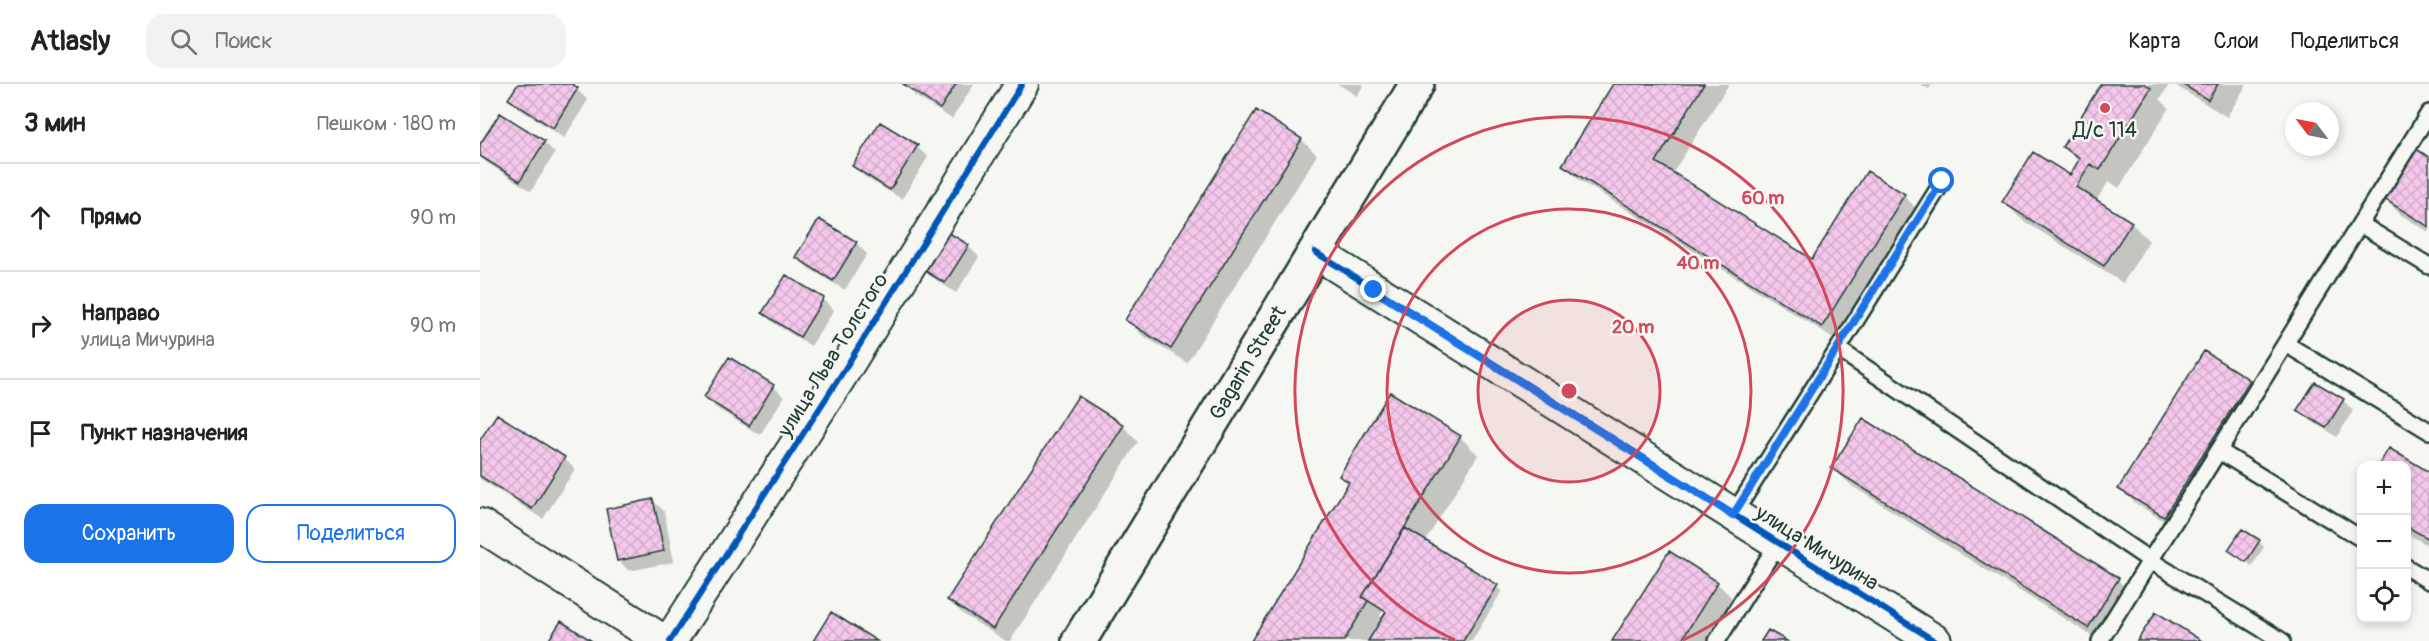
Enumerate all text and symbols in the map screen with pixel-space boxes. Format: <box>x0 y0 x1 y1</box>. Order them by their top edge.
search box <box>146 14 566 68</box>
text: Atlasly <box>30 24 110 59</box>
icon: search <box>167 25 200 58</box>
text: Поиск <box>215 27 273 55</box>
text: Карта <box>2128 28 2180 55</box>
text: Слои <box>2213 28 2258 55</box>
text: Поделиться <box>2291 28 2399 55</box>
marker: Д/с 114 <box>2098 101 2112 115</box>
north arrow <box>2285 102 2339 156</box>
text: 3 мин <box>24 107 86 139</box>
text: Пешком · 180 m <box>317 111 456 136</box>
place label: Д/с 114 <box>2072 117 2137 144</box>
route start <box>1928 167 1954 193</box>
text: 60 m <box>1742 187 1784 210</box>
icon: ahead <box>24 201 57 234</box>
text: Прямо <box>81 203 141 231</box>
text: 90 m <box>410 205 456 230</box>
text: 40 m <box>1677 252 1719 275</box>
street label: улица Льва Толстого <box>771 268 894 443</box>
route end <box>1360 276 1386 302</box>
text: Направо <box>81 299 160 327</box>
street label: Gagarin Street <box>1203 301 1293 425</box>
icon: right <box>24 309 57 342</box>
text: 90 m <box>410 313 456 338</box>
text: 20 m <box>1612 316 1654 339</box>
text: улица Мичурина <box>81 327 215 352</box>
centre of rings <box>1559 381 1579 401</box>
icon: arrive <box>24 417 57 450</box>
text: Пункт назначения <box>81 419 248 447</box>
map controls <box>2357 461 2411 623</box>
button: + <box>2357 461 2411 515</box>
street label: улица Мичурина <box>1749 499 1884 597</box>
button: Сохранить <box>24 504 234 563</box>
button: Поделиться <box>246 504 456 563</box>
button: − <box>2357 515 2411 569</box>
button: locate <box>2357 569 2411 623</box>

